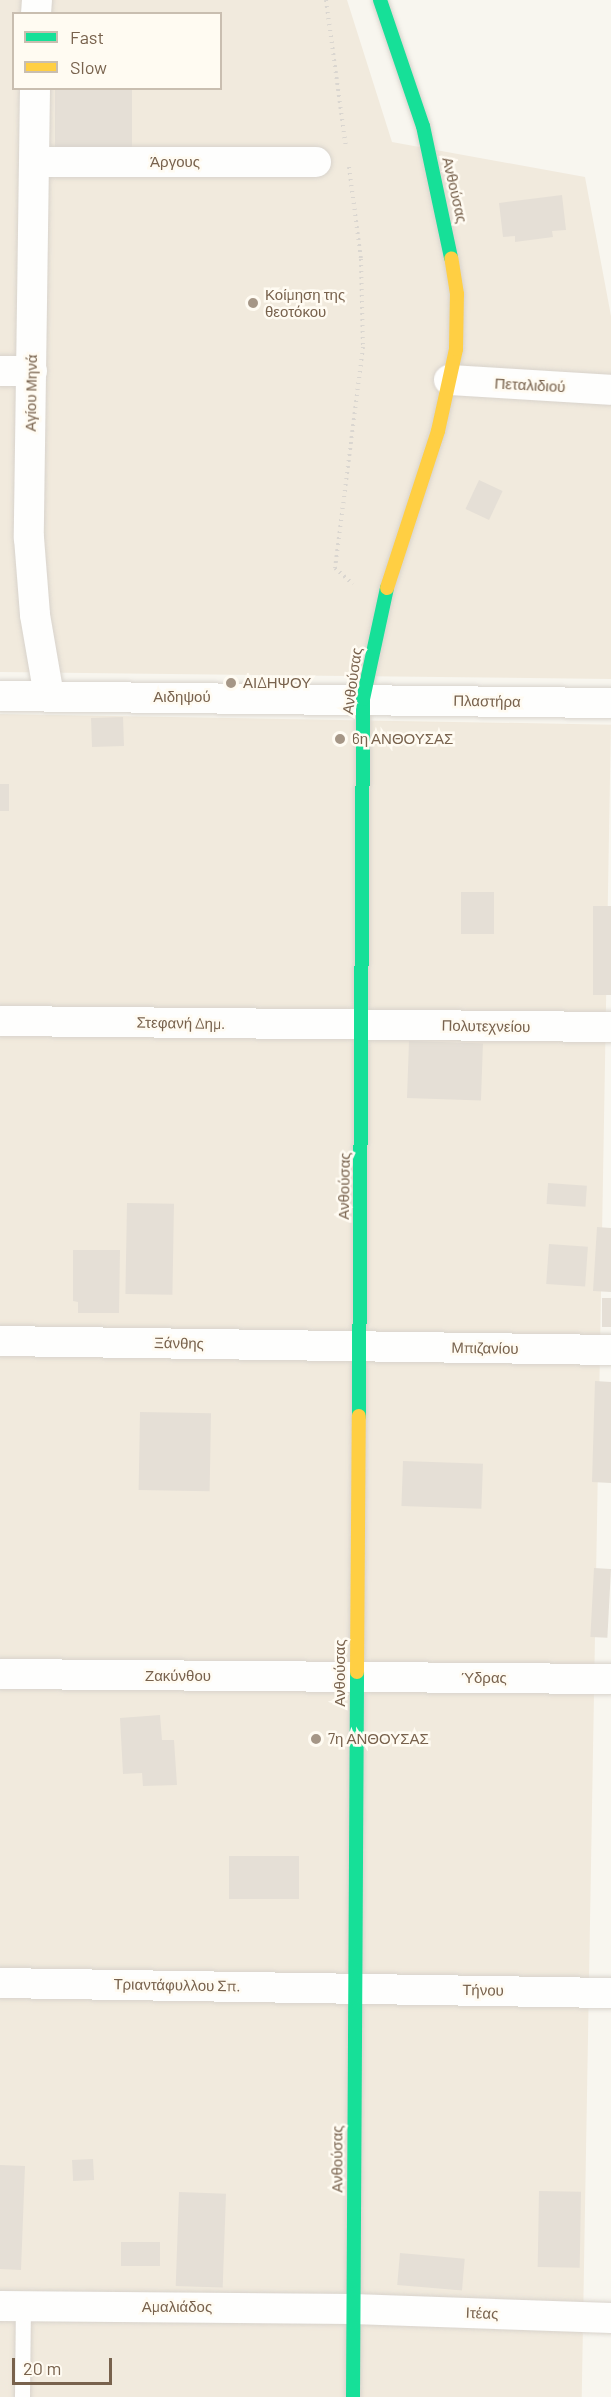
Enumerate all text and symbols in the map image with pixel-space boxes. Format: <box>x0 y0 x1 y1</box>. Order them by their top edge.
legend <box>12 12 222 90</box>
text: Fast <box>70 26 104 48</box>
text: Slow <box>70 56 107 78</box>
street label: Άργους <box>150 153 200 171</box>
street label: Ανθούσας <box>439 155 471 225</box>
place label: Κοίμηση της θεοτόκου <box>265 285 345 320</box>
marker: Κοίμηση της θεοτόκου <box>246 296 260 310</box>
street label: Αγίου Μηνά <box>21 354 41 432</box>
street label: Πεταλιδιού <box>494 374 566 396</box>
street label: Ανθούσας <box>338 646 366 716</box>
place label: ΑΙΔΗΨΟΥ <box>243 674 311 692</box>
marker: ΑΙΔΗΨΟΥ <box>224 676 238 690</box>
street label: Αιδηψού <box>153 688 211 706</box>
street label: Πλαστήρα <box>453 691 521 711</box>
place label: 6η ΑΝΘΟΥΣΑΣ <box>352 730 453 748</box>
marker: 6η ΑΝΘΟΥΣΑΣ <box>333 732 347 746</box>
street label: Στεφανή Δημ. <box>137 1013 225 1033</box>
street label: Πολυτεχνείου <box>441 1016 531 1036</box>
street label: Ανθούσας <box>334 1152 354 1220</box>
street label: Ξάνθης <box>154 1334 204 1352</box>
street label: Μπιζανίου <box>451 1338 519 1358</box>
street label: Ανθούσας <box>331 1639 349 1707</box>
street label: Ζακύνθου <box>145 1667 211 1685</box>
street label: Ύδρας <box>461 1669 507 1687</box>
place label: 7η ΑΝΘΟΥΣΑΣ <box>328 1730 429 1748</box>
marker: 7η ΑΝΘΟΥΣΑΣ <box>309 1732 323 1746</box>
street label: Τριαντάφυλλου Σπ. <box>113 1975 241 1995</box>
street label: Τήνου <box>462 1981 504 1999</box>
street label: Ανθούσας <box>328 2125 346 2193</box>
street label: Αμαλιάδος <box>142 2298 212 2316</box>
street label: Ιτέας <box>465 2303 499 2323</box>
scale bar <box>15 2346 116 2384</box>
text: 20 m <box>23 2357 61 2379</box>

